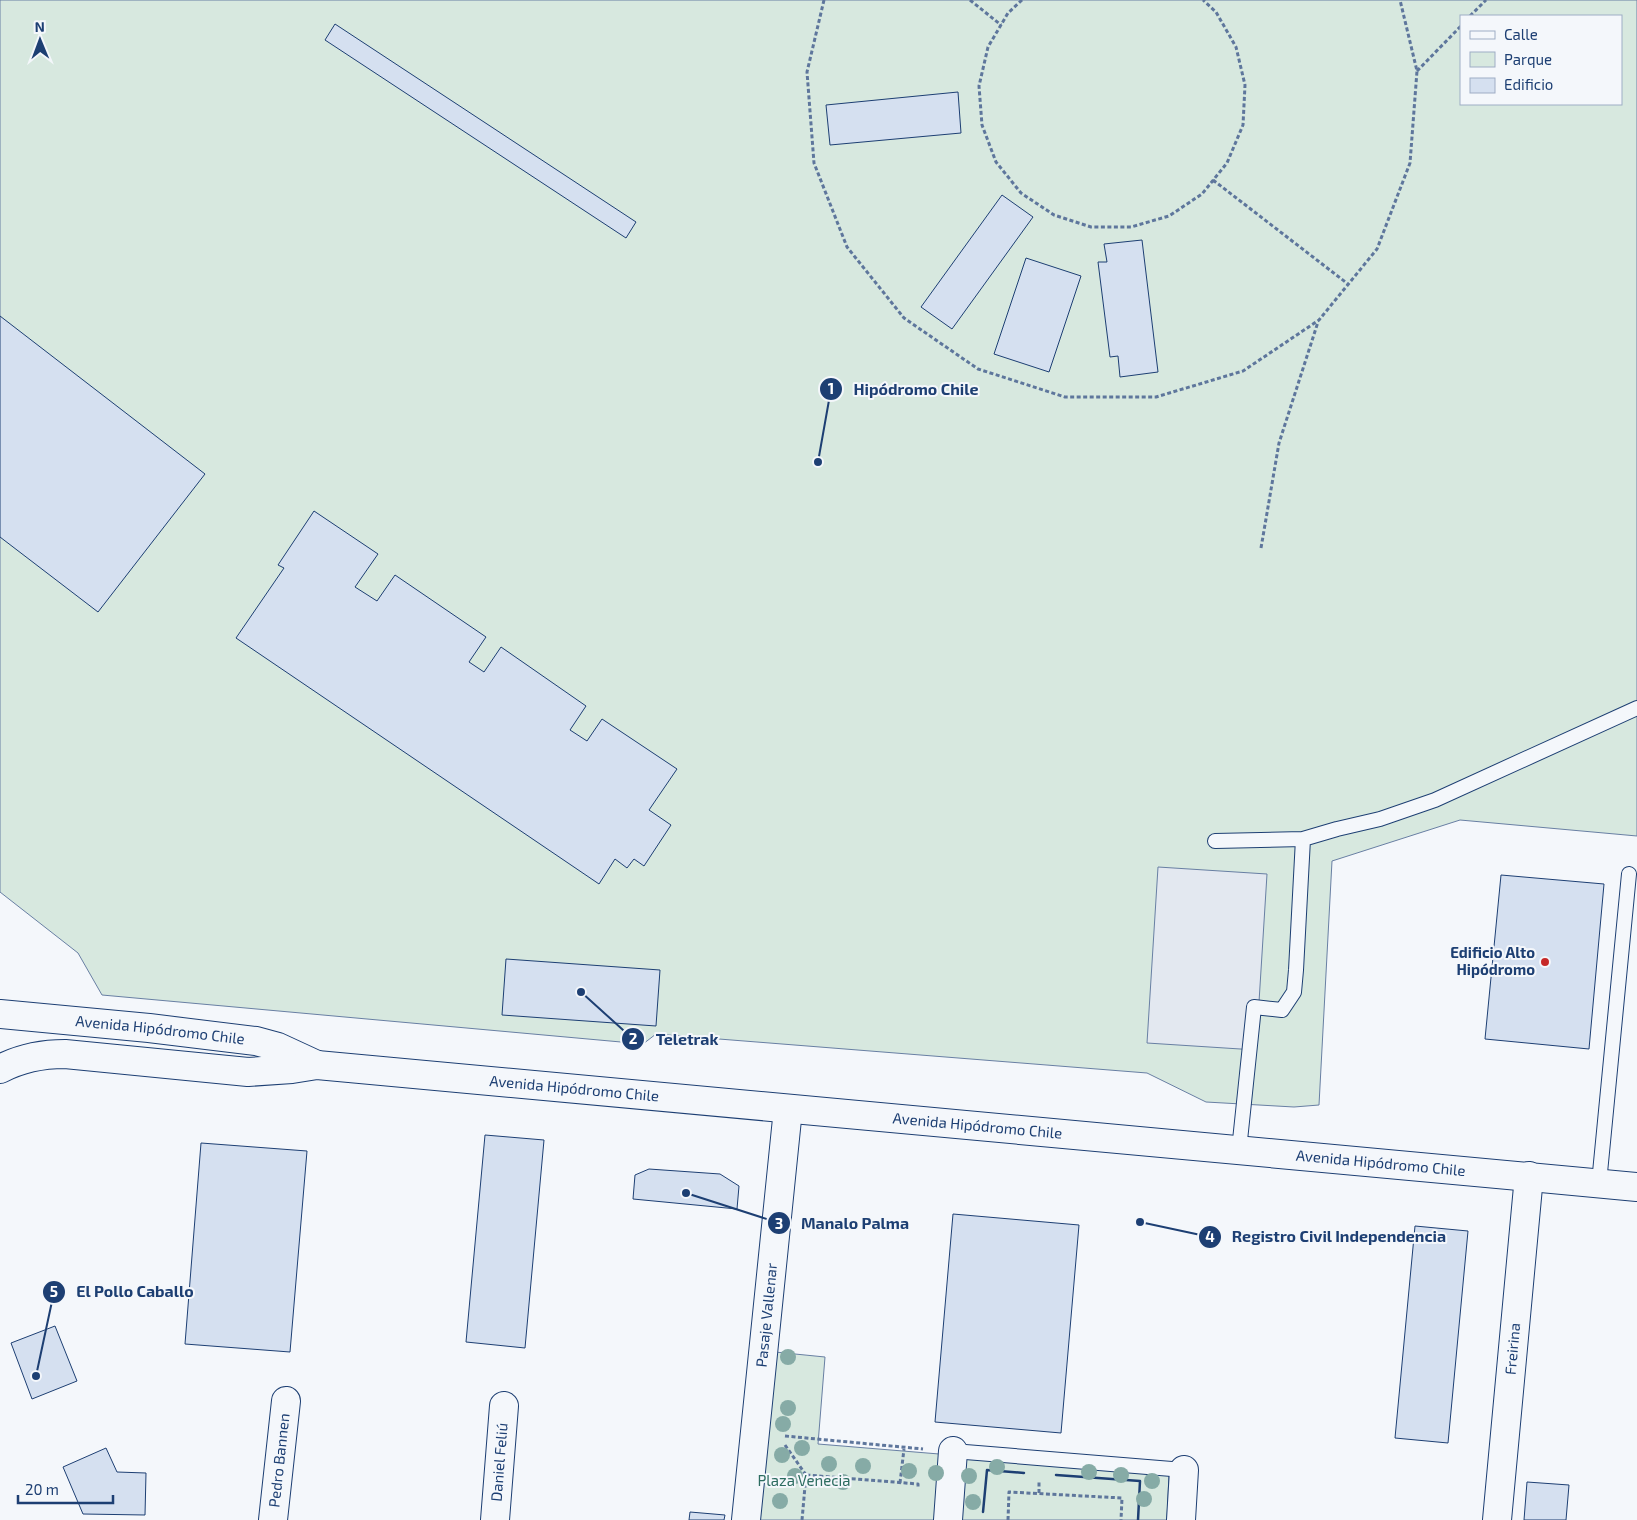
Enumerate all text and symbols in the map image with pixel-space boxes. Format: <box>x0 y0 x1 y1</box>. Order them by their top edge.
north arrow <box>15 15 65 65</box>
legend <box>1460 15 1622 105</box>
text: N <box>35 18 45 35</box>
text: Calle <box>1504 25 1538 43</box>
text: Parque <box>1504 50 1552 68</box>
text: Edificio <box>1504 75 1553 93</box>
callout: Hipódromo Chile <box>819 374 989 405</box>
text: 1 <box>828 379 834 397</box>
text: Hipódromo Chile <box>854 379 978 398</box>
place label: Edificio Alto Hipódromo <box>1450 943 1535 978</box>
marker: Edificio Alto Hipódromo <box>1539 956 1551 968</box>
street label: Avenida Hipódromo Chile <box>75 1011 246 1048</box>
callout: Teletrak <box>621 1024 729 1055</box>
text: 2 <box>629 1029 638 1047</box>
text: Teletrak <box>656 1029 718 1048</box>
street label: Avenida Hipódromo Chile <box>489 1071 660 1105</box>
street label: Avenida Hipódromo Chile <box>892 1108 1063 1142</box>
street label: Avenida Hipódromo Chile <box>1295 1146 1466 1179</box>
callout: Manalo Palma <box>766 1208 919 1239</box>
text: Manalo Palma <box>801 1213 909 1232</box>
text: 3 <box>775 1214 783 1232</box>
callout: Registro Civil Independencia <box>1197 1221 1457 1252</box>
text: Registro Civil Independencia <box>1232 1226 1446 1245</box>
text: 4 <box>1205 1227 1215 1245</box>
street label: Pasaje Vallenar <box>752 1262 780 1368</box>
callout: El Pollo Caballo <box>41 1276 204 1307</box>
text: El Pollo Caballo <box>76 1281 194 1300</box>
text: 5 <box>50 1282 58 1300</box>
street label: Freirina <box>1501 1322 1523 1375</box>
street label: Pedro Bannen <box>264 1412 293 1508</box>
street label: Daniel Feliú <box>486 1422 511 1502</box>
park label: Plaza Venecia <box>757 1471 851 1489</box>
scale bar <box>18 1472 112 1504</box>
text: 20 m <box>25 1480 59 1498</box>

